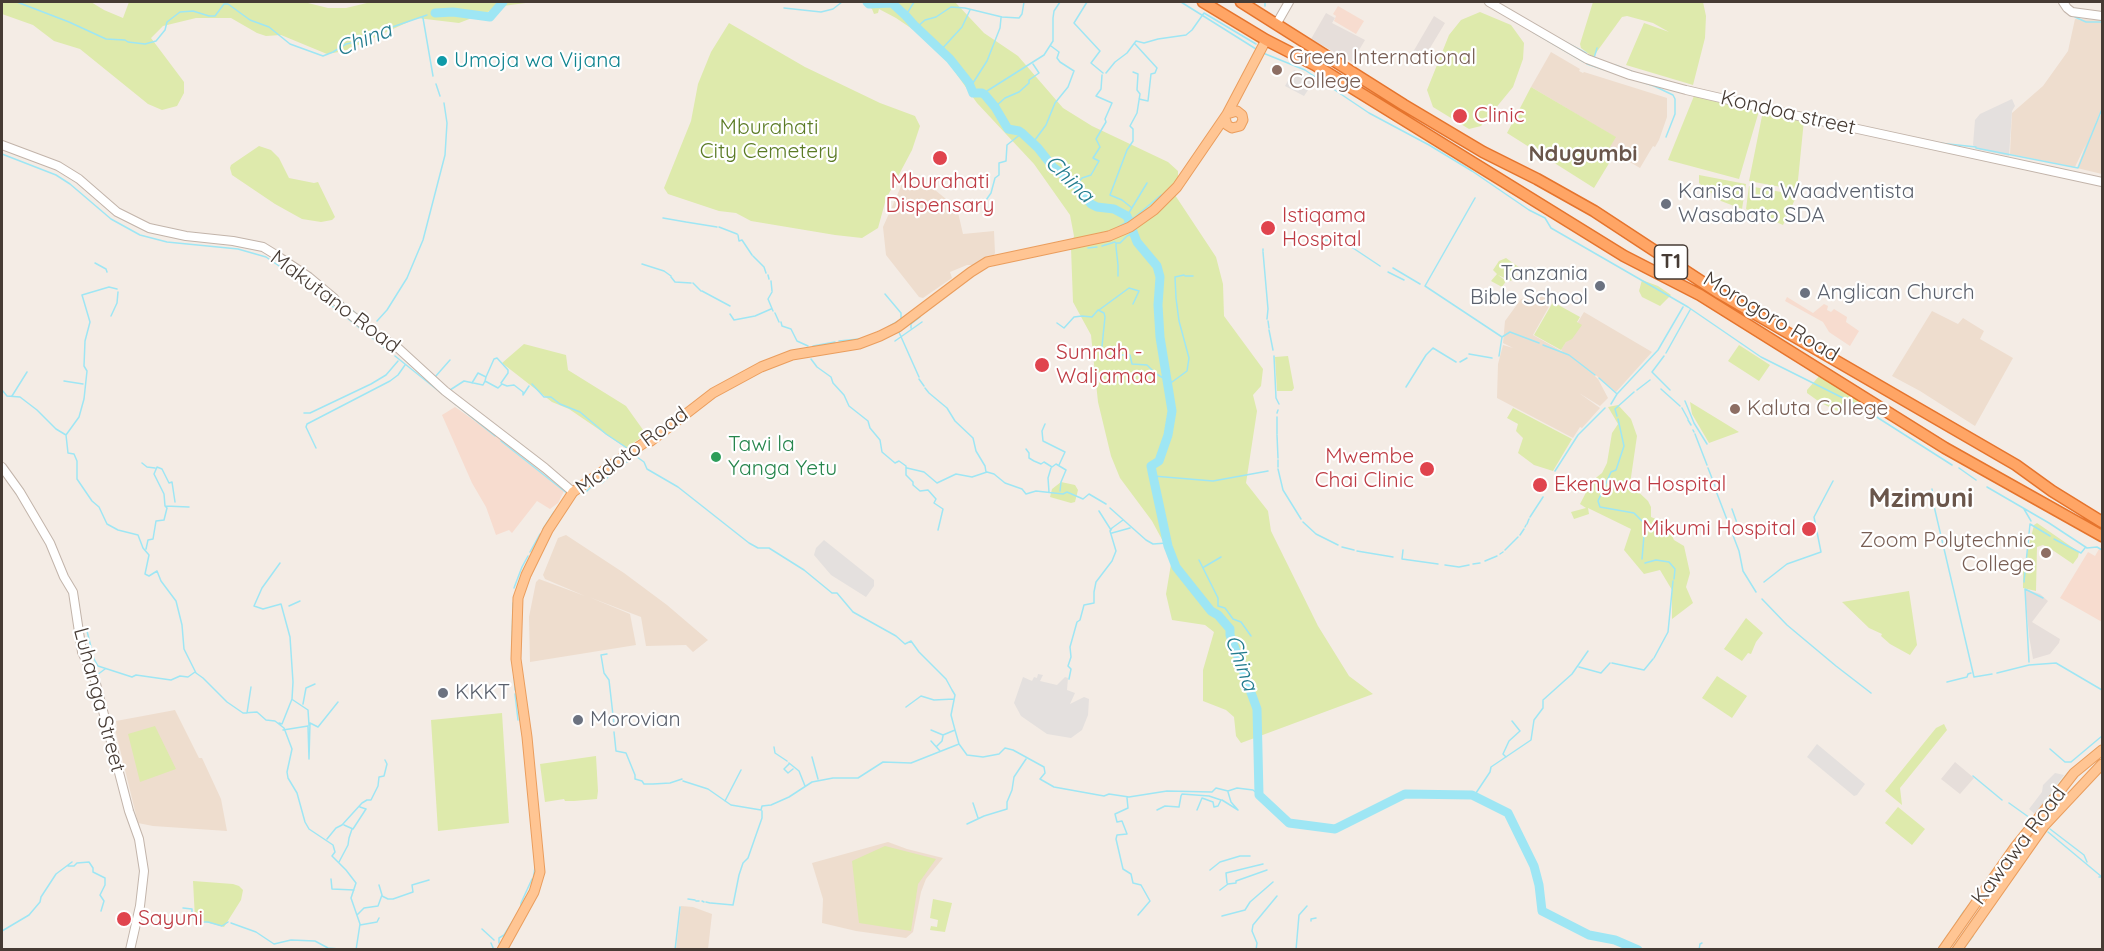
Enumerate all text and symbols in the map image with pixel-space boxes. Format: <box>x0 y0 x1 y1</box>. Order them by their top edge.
water label: China <box>332 17 396 63</box>
place label: Green International College <box>1289 45 1476 95</box>
place label: Umoja wa Vijana <box>454 48 621 74</box>
marker: Umoja wa Vijana <box>435 54 449 68</box>
marker: Green International College <box>1270 63 1284 77</box>
street label: Kondoa street <box>1718 85 1858 141</box>
place label: Clinic <box>1474 103 1525 129</box>
marker: Clinic <box>1451 107 1469 125</box>
park label: Mburahati City Cemetery <box>700 115 838 165</box>
district label: Ndugumbi <box>1528 141 1638 167</box>
marker: Mburahati Dispensary <box>931 149 949 167</box>
water label: China <box>1039 149 1099 209</box>
place label: Mburahati Dispensary <box>886 169 994 219</box>
place label: Kanisa La Waadventista Wasabato SDA <box>1678 179 1914 229</box>
marker: Kanisa La Waadventista Wasabato SDA <box>1659 197 1673 211</box>
place label: Istiqama Hospital <box>1282 203 1366 253</box>
marker: Istiqama Hospital <box>1259 219 1277 237</box>
street label: Makutano Road <box>265 245 405 359</box>
road number: T1 <box>1654 245 1688 279</box>
place label: Tanzania Bible School <box>1470 261 1588 311</box>
street label: Morogoro Road <box>1699 267 1843 367</box>
marker: Tanzania Bible School <box>1593 279 1607 293</box>
place label: Anglican Church <box>1817 280 1975 306</box>
marker: Anglican Church <box>1798 286 1812 300</box>
place label: Sunnah - Waljamaa <box>1056 340 1157 390</box>
marker: Sunnah - Waljamaa <box>1033 356 1051 374</box>
place label: Kaluta College <box>1747 396 1888 422</box>
street label: Madoto Road <box>571 402 693 500</box>
marker: Kaluta College <box>1728 402 1742 416</box>
place label: Tawi la Yanga Yetu <box>728 432 837 482</box>
place label: Mwembe Chai Clinic <box>1315 444 1414 494</box>
marker: Tawi la Yanga Yetu <box>709 450 723 464</box>
marker: Mwembe Chai Clinic <box>1418 460 1436 478</box>
place label: Ekenywa Hospital <box>1554 472 1726 498</box>
marker: Ekenywa Hospital <box>1531 476 1549 494</box>
district label: Mzimuni <box>1869 483 1973 515</box>
place label: Mikumi Hospital <box>1642 516 1796 542</box>
marker: Mikumi Hospital <box>1800 520 1818 538</box>
place label: Zoom Polytechnic College <box>1860 528 2034 578</box>
marker: Zoom Polytechnic College <box>2039 546 2053 560</box>
street label: Luhanga Street <box>68 625 130 775</box>
water label: China <box>1219 631 1263 695</box>
place label: KKKT <box>455 680 510 706</box>
marker: KKKT <box>436 686 450 700</box>
place label: Morovian <box>590 707 681 733</box>
marker: Morovian <box>571 713 585 727</box>
street label: Kawawa Road <box>1966 782 2072 910</box>
place label: Sayuni <box>138 906 203 932</box>
marker: Sayuni <box>115 910 133 928</box>

